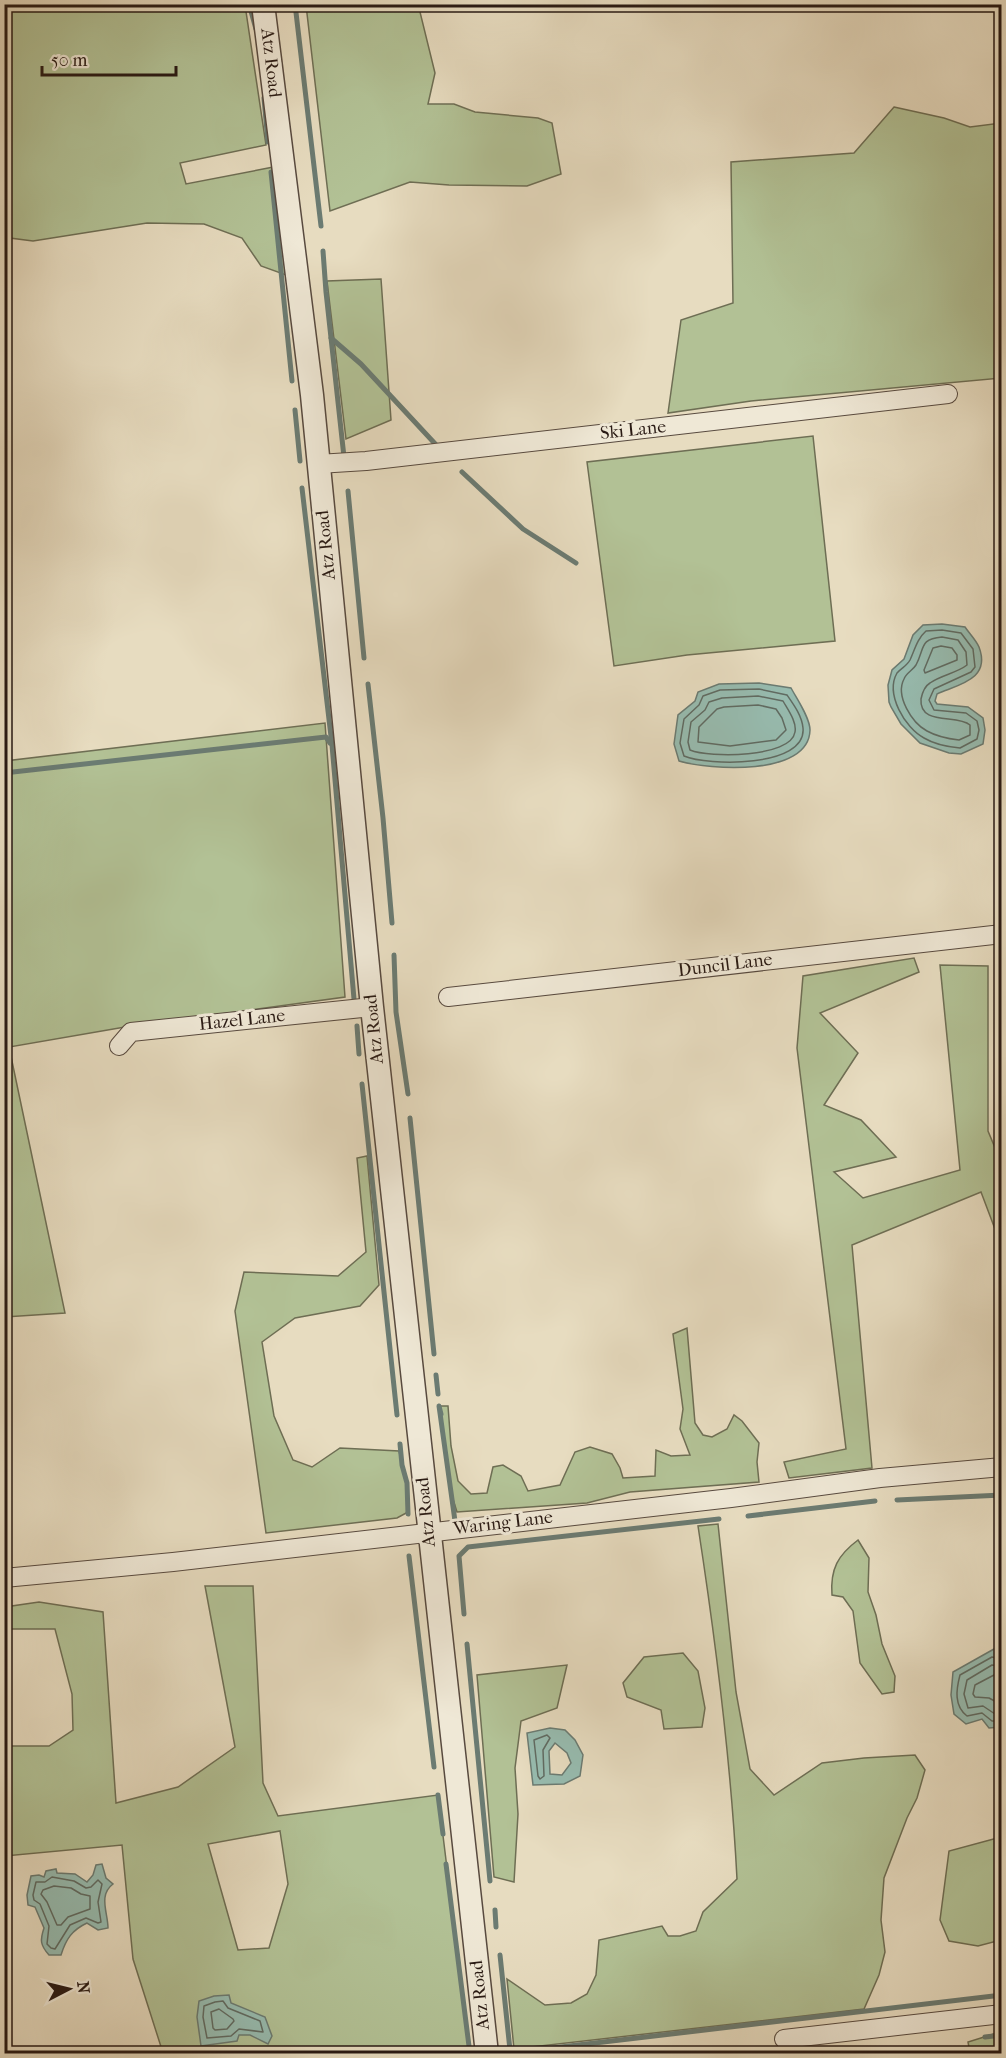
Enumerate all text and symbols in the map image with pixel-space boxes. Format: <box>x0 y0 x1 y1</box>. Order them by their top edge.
street label: Atz Road <box>256 26 286 99</box>
scale bar <box>42 39 176 77</box>
text: 50 m <box>51 50 88 71</box>
street label: Ski Lane <box>599 416 667 444</box>
street label: Atz Road <box>312 509 340 582</box>
street label: Duncil Lane <box>677 949 773 981</box>
street label: Atz Road <box>360 993 388 1066</box>
street label: Hazel Lane <box>198 1005 286 1035</box>
street label: Atz Road <box>412 1476 440 1549</box>
street label: Waring Lane <box>451 1506 554 1540</box>
north arrow <box>39 1959 99 2019</box>
street label: Atz Road <box>466 1959 494 2032</box>
text: N <box>73 1980 94 1995</box>

